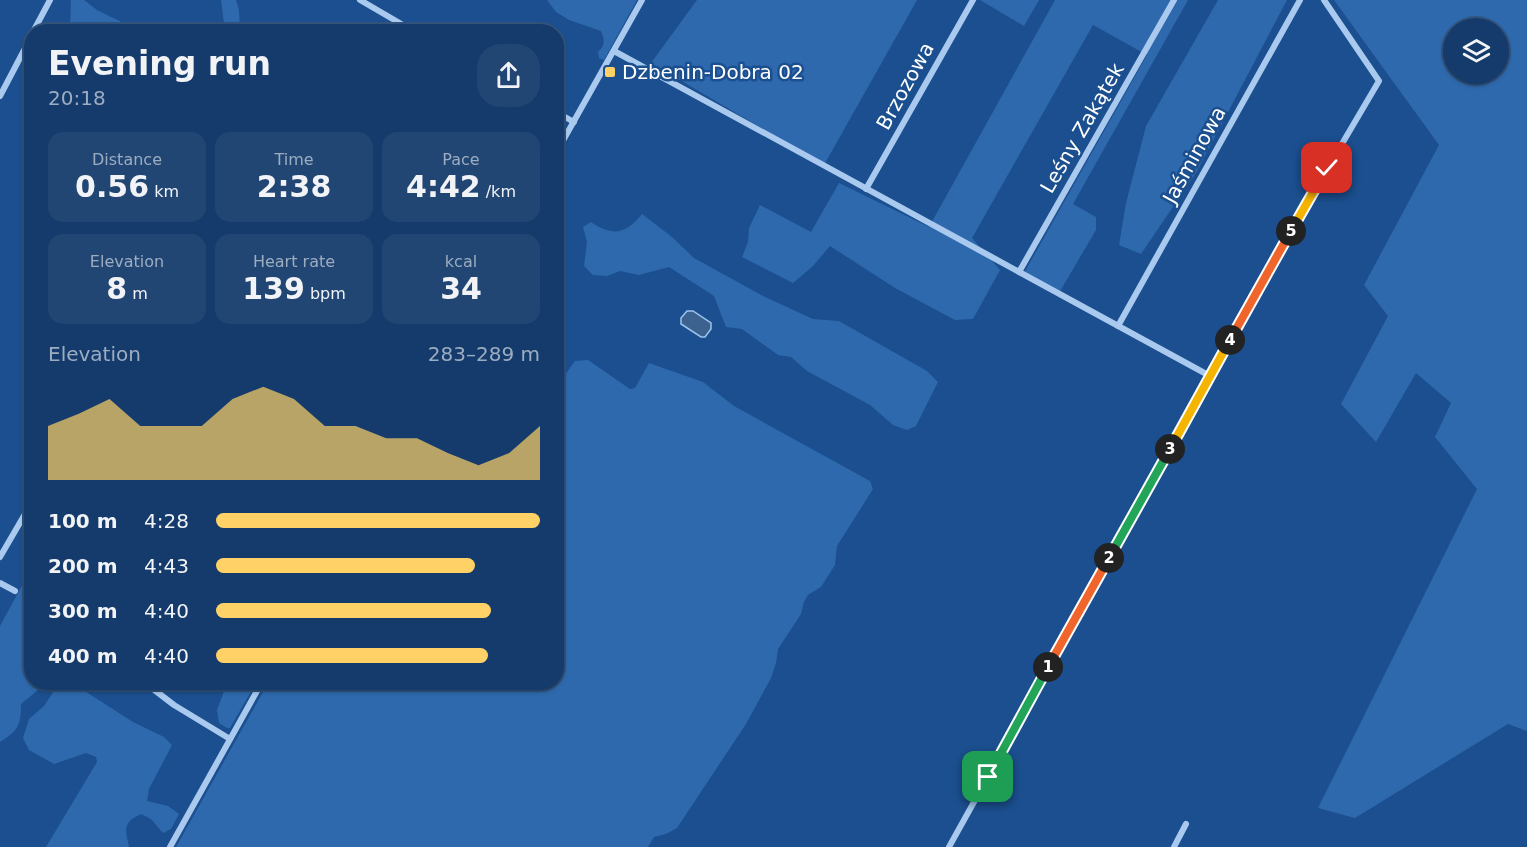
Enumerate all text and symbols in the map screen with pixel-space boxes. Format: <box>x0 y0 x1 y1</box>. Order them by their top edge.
map controls <box>1443 18 1509 84</box>
button: layers <box>1443 18 1509 84</box>
street label: Brzozowa <box>871 38 939 134</box>
text: Evening run <box>48 44 271 83</box>
button: share <box>477 44 540 107</box>
street label: Leśny Zakątek <box>1035 58 1129 197</box>
place label: Dzbenin-Dobra 02 <box>622 60 804 84</box>
marker: Dzbenin-Dobra 02 <box>603 65 617 79</box>
text: 20:18 <box>48 86 106 110</box>
street label: Jaśminowa <box>1157 102 1230 209</box>
pin <box>1301 142 1352 193</box>
text: Distance <box>92 150 162 169</box>
text: Time <box>274 150 314 169</box>
text: Pace <box>442 150 480 169</box>
icon: check <box>1310 151 1343 184</box>
text: 0.56 <box>75 169 149 204</box>
text: 2:38 <box>257 169 331 204</box>
text: 4:42 <box>406 169 481 204</box>
text: km <box>149 182 179 201</box>
text: /km <box>481 182 516 201</box>
pin: 5 <box>1276 216 1306 246</box>
text: 5 <box>1285 221 1297 240</box>
text: Elevation <box>90 252 164 271</box>
text: Heart rate <box>253 252 335 271</box>
text: kcal <box>445 252 477 271</box>
text: 8 <box>106 271 127 306</box>
text: 139 <box>242 271 305 306</box>
text: 34 <box>440 271 482 306</box>
text: m <box>127 284 148 303</box>
text: bpm <box>305 284 346 303</box>
pin: 4 <box>1215 325 1245 355</box>
text: 4 <box>1224 330 1236 349</box>
text: Elevation <box>48 342 141 366</box>
text: 283–289 m <box>428 342 540 366</box>
pin: 3 <box>1155 434 1185 464</box>
text: 3 <box>1164 439 1176 458</box>
text: 100 m <box>48 509 118 533</box>
text: 4:28 <box>144 509 189 533</box>
pin: 2 <box>1094 543 1124 573</box>
text: 2 <box>1103 548 1115 567</box>
text: 200 m <box>48 554 118 578</box>
text: 4:43 <box>144 554 189 578</box>
text: 300 m <box>48 599 118 623</box>
text: 4:40 <box>144 599 189 623</box>
text: 400 m <box>48 644 118 668</box>
text: 4:40 <box>144 644 189 668</box>
pin: 1 <box>1033 652 1063 682</box>
text: 1 <box>1042 657 1054 676</box>
pin <box>962 751 1013 802</box>
icon: arrive <box>971 760 1004 793</box>

